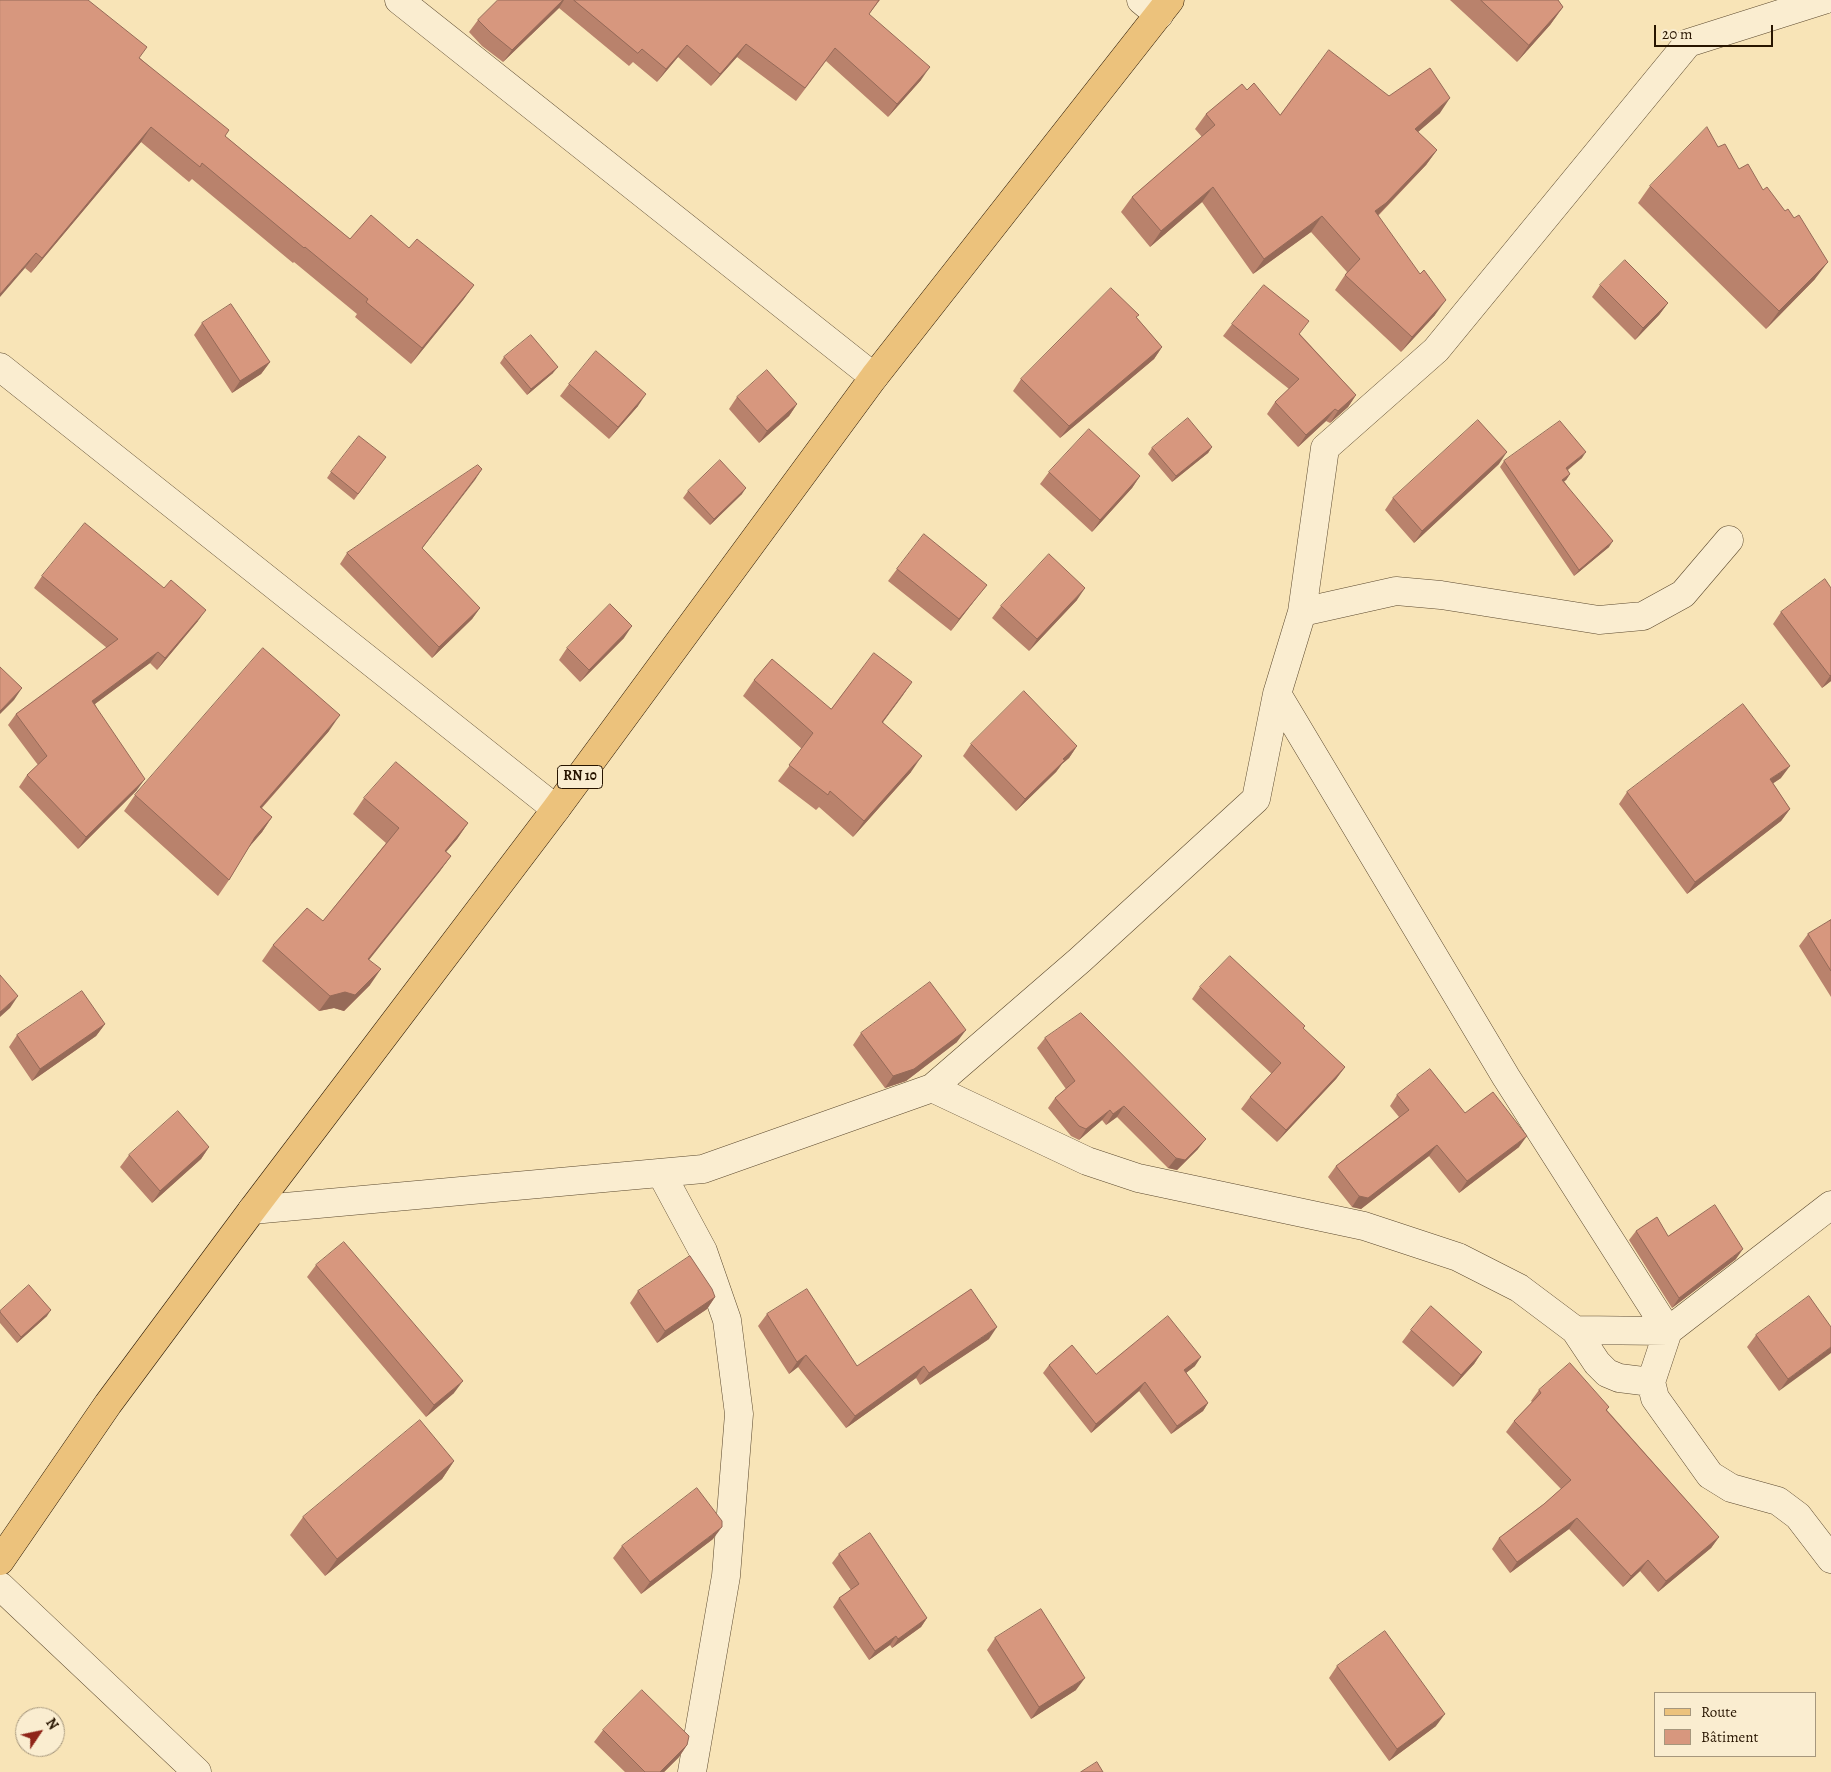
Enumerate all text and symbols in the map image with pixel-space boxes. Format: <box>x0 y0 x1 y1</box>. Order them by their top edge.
scale bar <box>1656 15 1775 47</box>
text: 20 m <box>1662 24 1693 44</box>
road number: RN 10 <box>558 766 602 789</box>
legend <box>1654 1692 1816 1757</box>
text: Route <box>1701 1702 1737 1722</box>
north arrow <box>15 1707 65 1757</box>
text: N <box>41 1714 63 1733</box>
text: Bâtiment <box>1701 1727 1759 1747</box>

